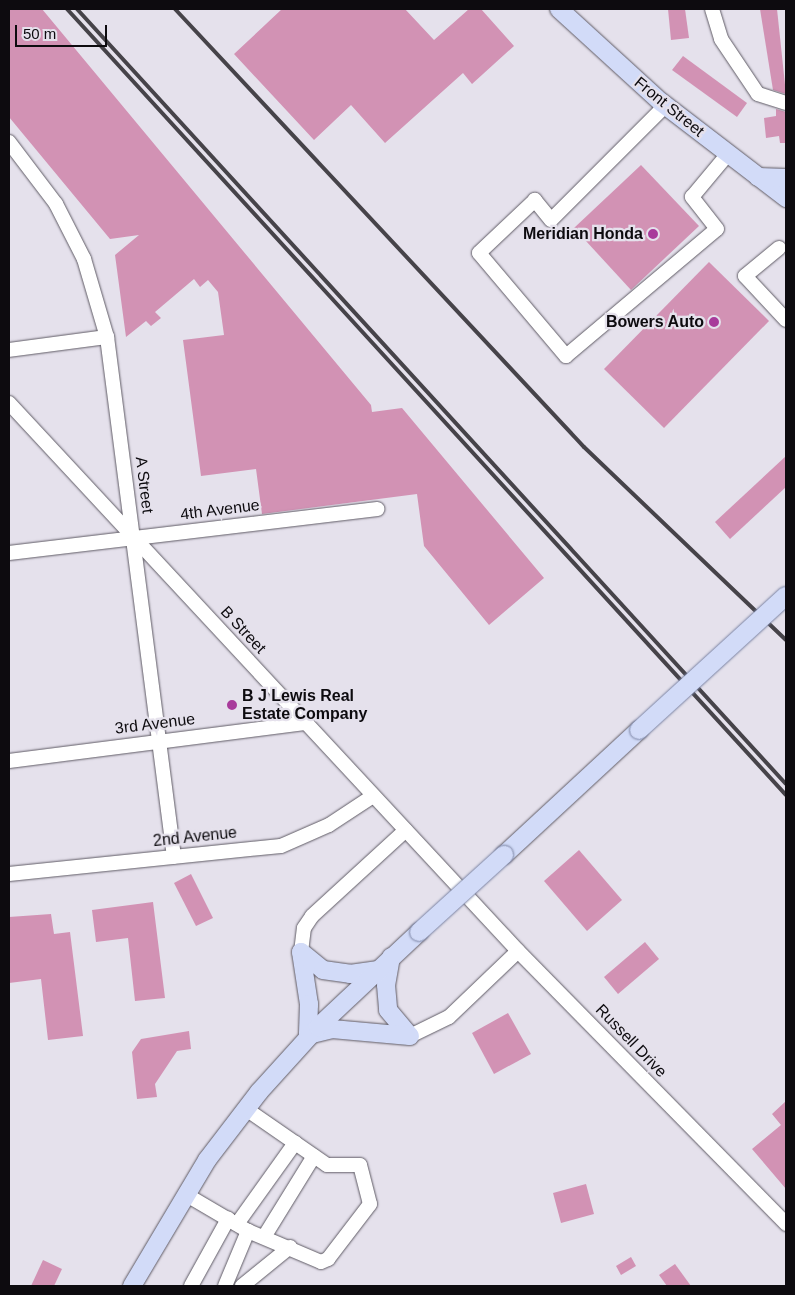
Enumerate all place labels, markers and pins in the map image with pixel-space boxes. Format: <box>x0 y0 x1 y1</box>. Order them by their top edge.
place label: Meridian Honda <box>523 224 643 244</box>
marker: Meridian Honda <box>647 228 659 240</box>
place label: Bowers Auto <box>605 312 704 332</box>
marker: Bowers Auto <box>708 316 720 328</box>
place label: B J Lewis Real Estate Company <box>242 686 367 724</box>
marker: B J Lewis Real Estate Company <box>226 699 238 711</box>

